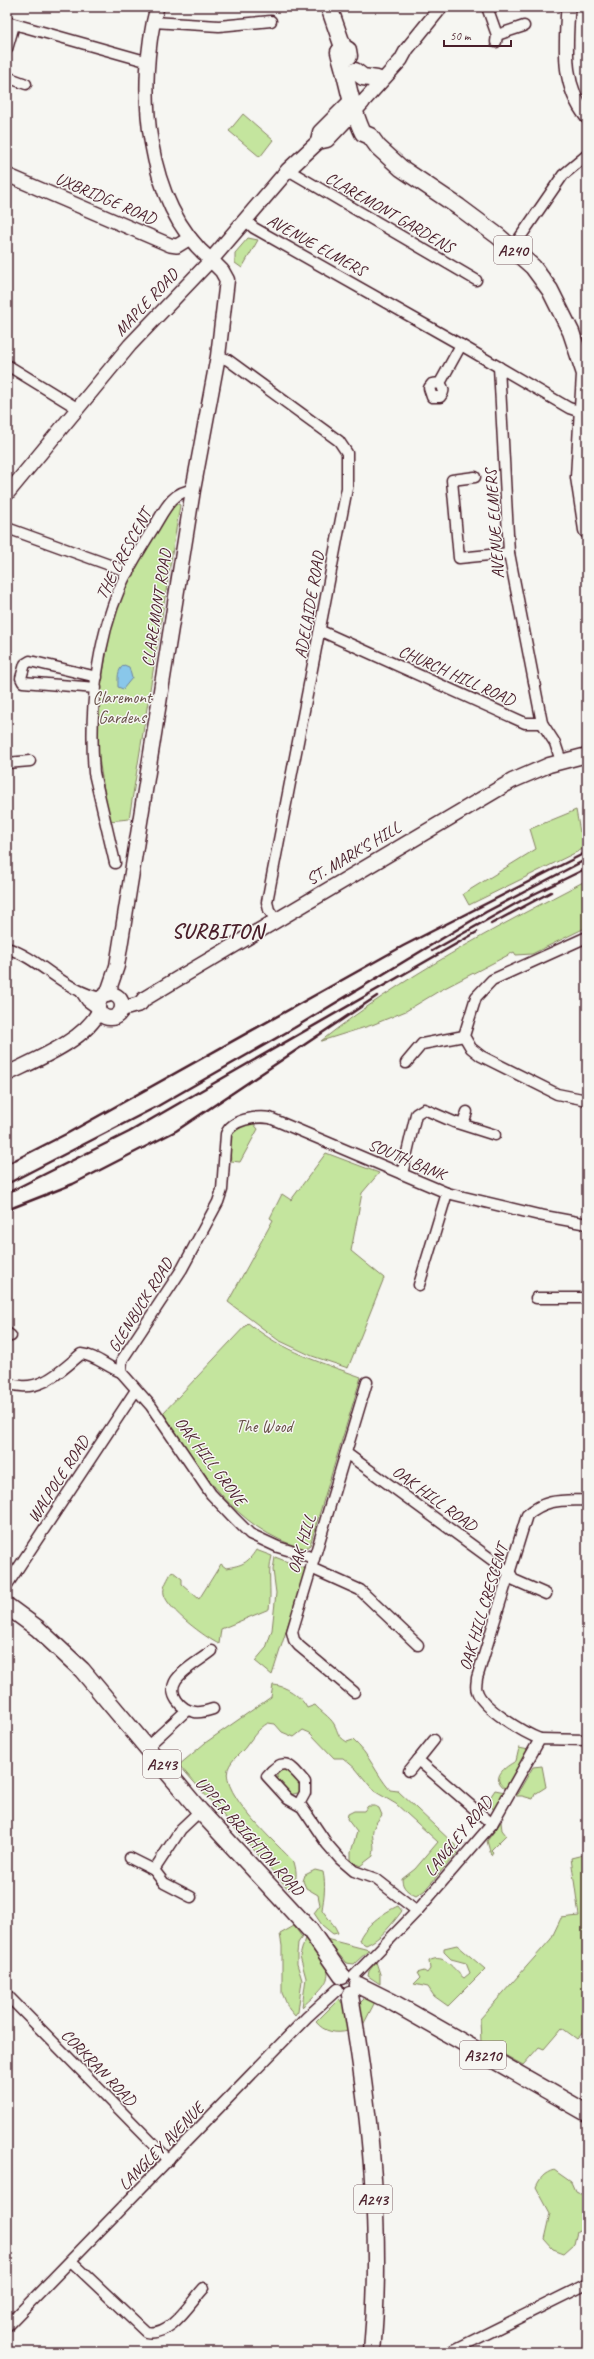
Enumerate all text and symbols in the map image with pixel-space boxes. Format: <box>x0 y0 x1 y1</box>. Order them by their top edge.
scale bar <box>444 22 511 48</box>
text: 50 m <box>450 28 472 44</box>
street label: CLAREMONT GARDENS <box>322 167 460 259</box>
street label: UXBRIDGE ROAD <box>52 168 161 230</box>
street label: AVENUE ELMERS <box>264 210 372 283</box>
road number: A240 <box>494 236 532 264</box>
street label: MAPLE ROAD <box>110 263 184 340</box>
street label: AVENUE ELMERS <box>480 466 509 579</box>
street label: THE CRESCENT <box>91 502 158 603</box>
street label: CLAREMONT ROAD <box>137 547 176 668</box>
street label: ADELAIDE ROAD <box>290 549 329 660</box>
street label: CHURCH HILL ROAD <box>395 640 520 711</box>
park label: Claremont Gardens <box>93 687 154 728</box>
street label: ST. MARK'S HILL <box>302 817 405 890</box>
district label: SURBITON <box>172 918 267 944</box>
street label: SOUTH BANK <box>365 1134 451 1186</box>
street label: GLENBUCK ROAD <box>103 1253 178 1356</box>
street label: OAK HILL GROVE <box>170 1413 253 1512</box>
park label: The Wood <box>236 1416 296 1437</box>
street label: WALPOLE ROAD <box>23 1430 95 1526</box>
street label: OAK HILL ROAD <box>388 1461 483 1537</box>
street label: OAK HILL <box>283 1512 321 1576</box>
street label: OAK HILL CRESCENT <box>454 1538 514 1673</box>
road number: A243 <box>143 1750 181 1778</box>
street label: UPPER BRIGHTON ROAD <box>191 1773 309 1901</box>
street label: LANGLEY ROAD <box>420 1790 498 1881</box>
street label: CORKRAN ROAD <box>57 2024 142 2112</box>
road number: A3210 <box>460 2041 506 2069</box>
street label: LANGLEY AVENUE <box>114 2096 211 2195</box>
road number: A243 <box>354 2185 392 2213</box>

